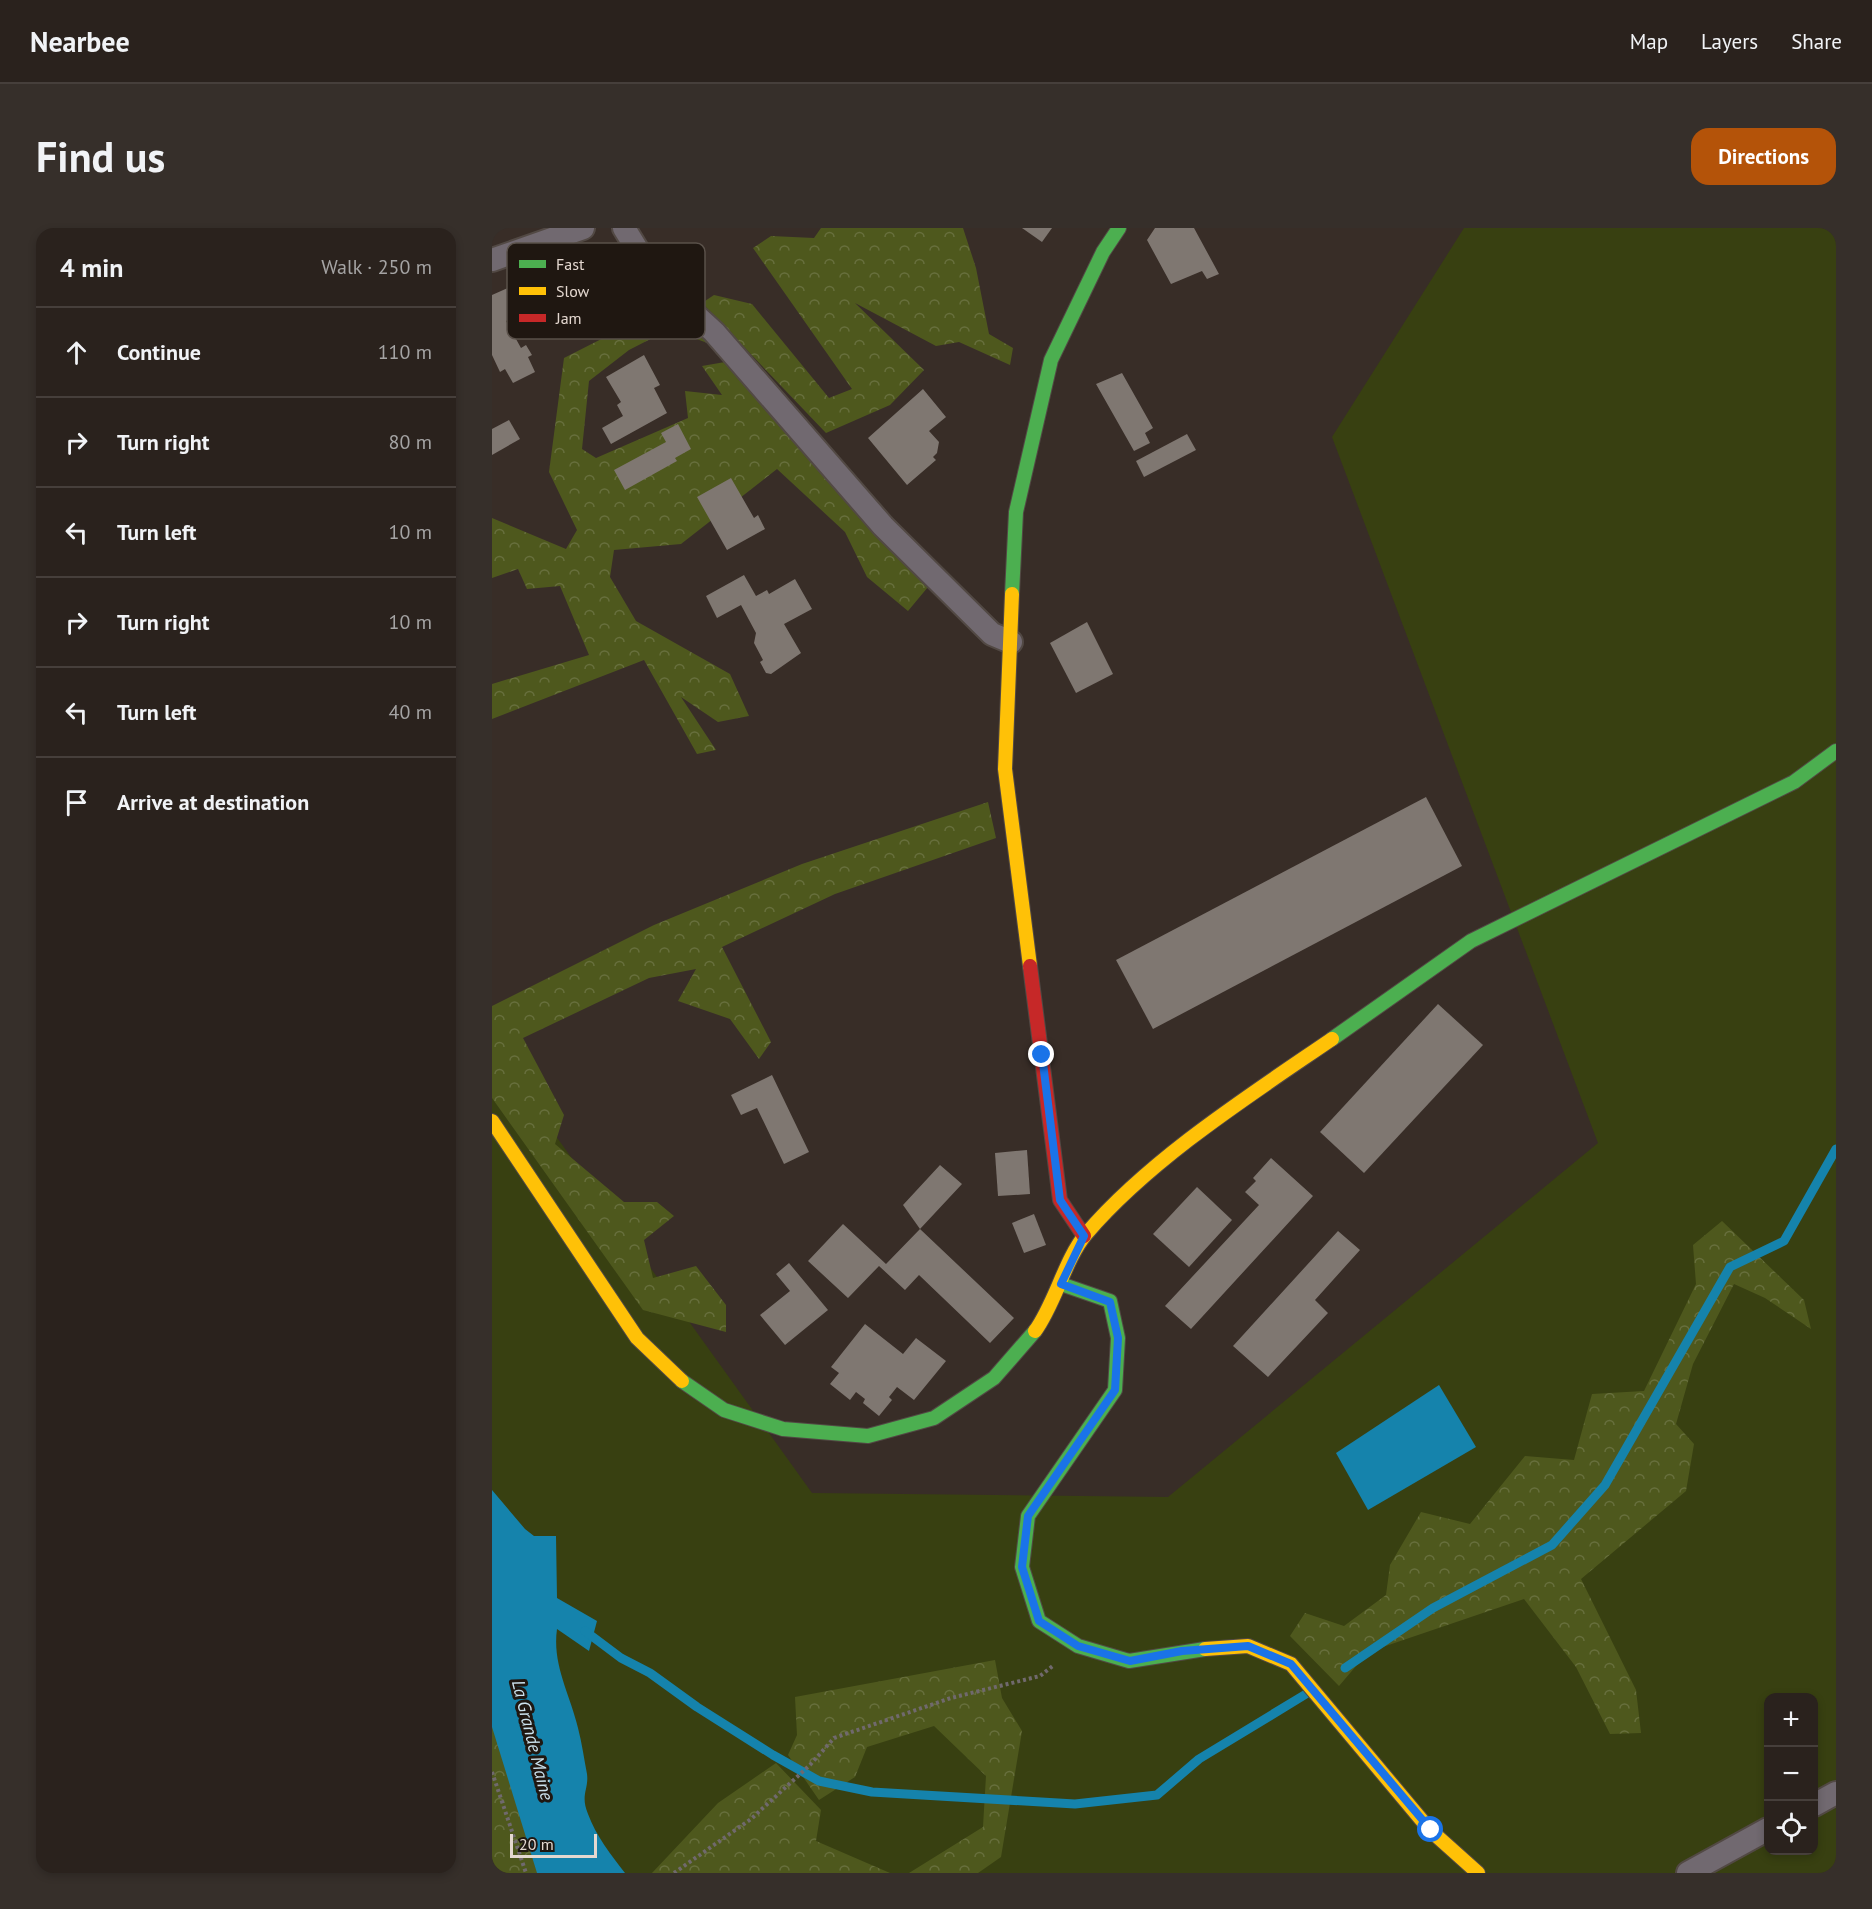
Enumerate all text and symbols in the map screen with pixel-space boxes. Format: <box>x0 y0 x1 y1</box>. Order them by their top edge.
text: Nearbee <box>30 23 130 60</box>
text: Map <box>1630 28 1668 55</box>
text: Layers <box>1701 28 1758 55</box>
text: Share <box>1791 28 1842 55</box>
button: Directions <box>1691 128 1836 185</box>
text: Find us <box>36 129 165 184</box>
legend <box>507 243 705 339</box>
text: 4 min <box>60 251 123 284</box>
text: Walk · 250 m <box>321 254 432 280</box>
text: Fast <box>556 254 585 274</box>
text: Slow <box>556 281 590 301</box>
text: Jam <box>555 308 582 328</box>
icon: ahead <box>60 336 93 369</box>
text: Continue <box>117 338 201 366</box>
text: 110 m <box>378 339 432 365</box>
icon: right <box>60 426 93 459</box>
text: Turn right <box>117 428 209 456</box>
text: 80 m <box>389 429 432 455</box>
icon: left <box>60 516 93 549</box>
text: Turn left <box>117 518 197 546</box>
text: 10 m <box>389 519 432 545</box>
icon: right <box>60 606 93 639</box>
text: Turn right <box>117 608 209 636</box>
text: 10 m <box>389 609 432 635</box>
icon: left <box>60 696 93 729</box>
text: Turn left <box>117 698 197 726</box>
text: 40 m <box>389 699 432 725</box>
icon: arrive <box>60 786 93 819</box>
text: Arrive at destination <box>117 788 309 816</box>
route end <box>1028 1041 1054 1067</box>
water label: La Grande Maine <box>507 1677 559 1803</box>
map controls <box>1764 1693 1818 1855</box>
button: + <box>1764 1693 1818 1747</box>
button: − <box>1764 1747 1818 1801</box>
button: locate <box>1764 1801 1818 1855</box>
route start <box>1417 1816 1443 1842</box>
scale bar <box>510 1831 597 1858</box>
text: 20 m <box>519 1834 554 1854</box>

